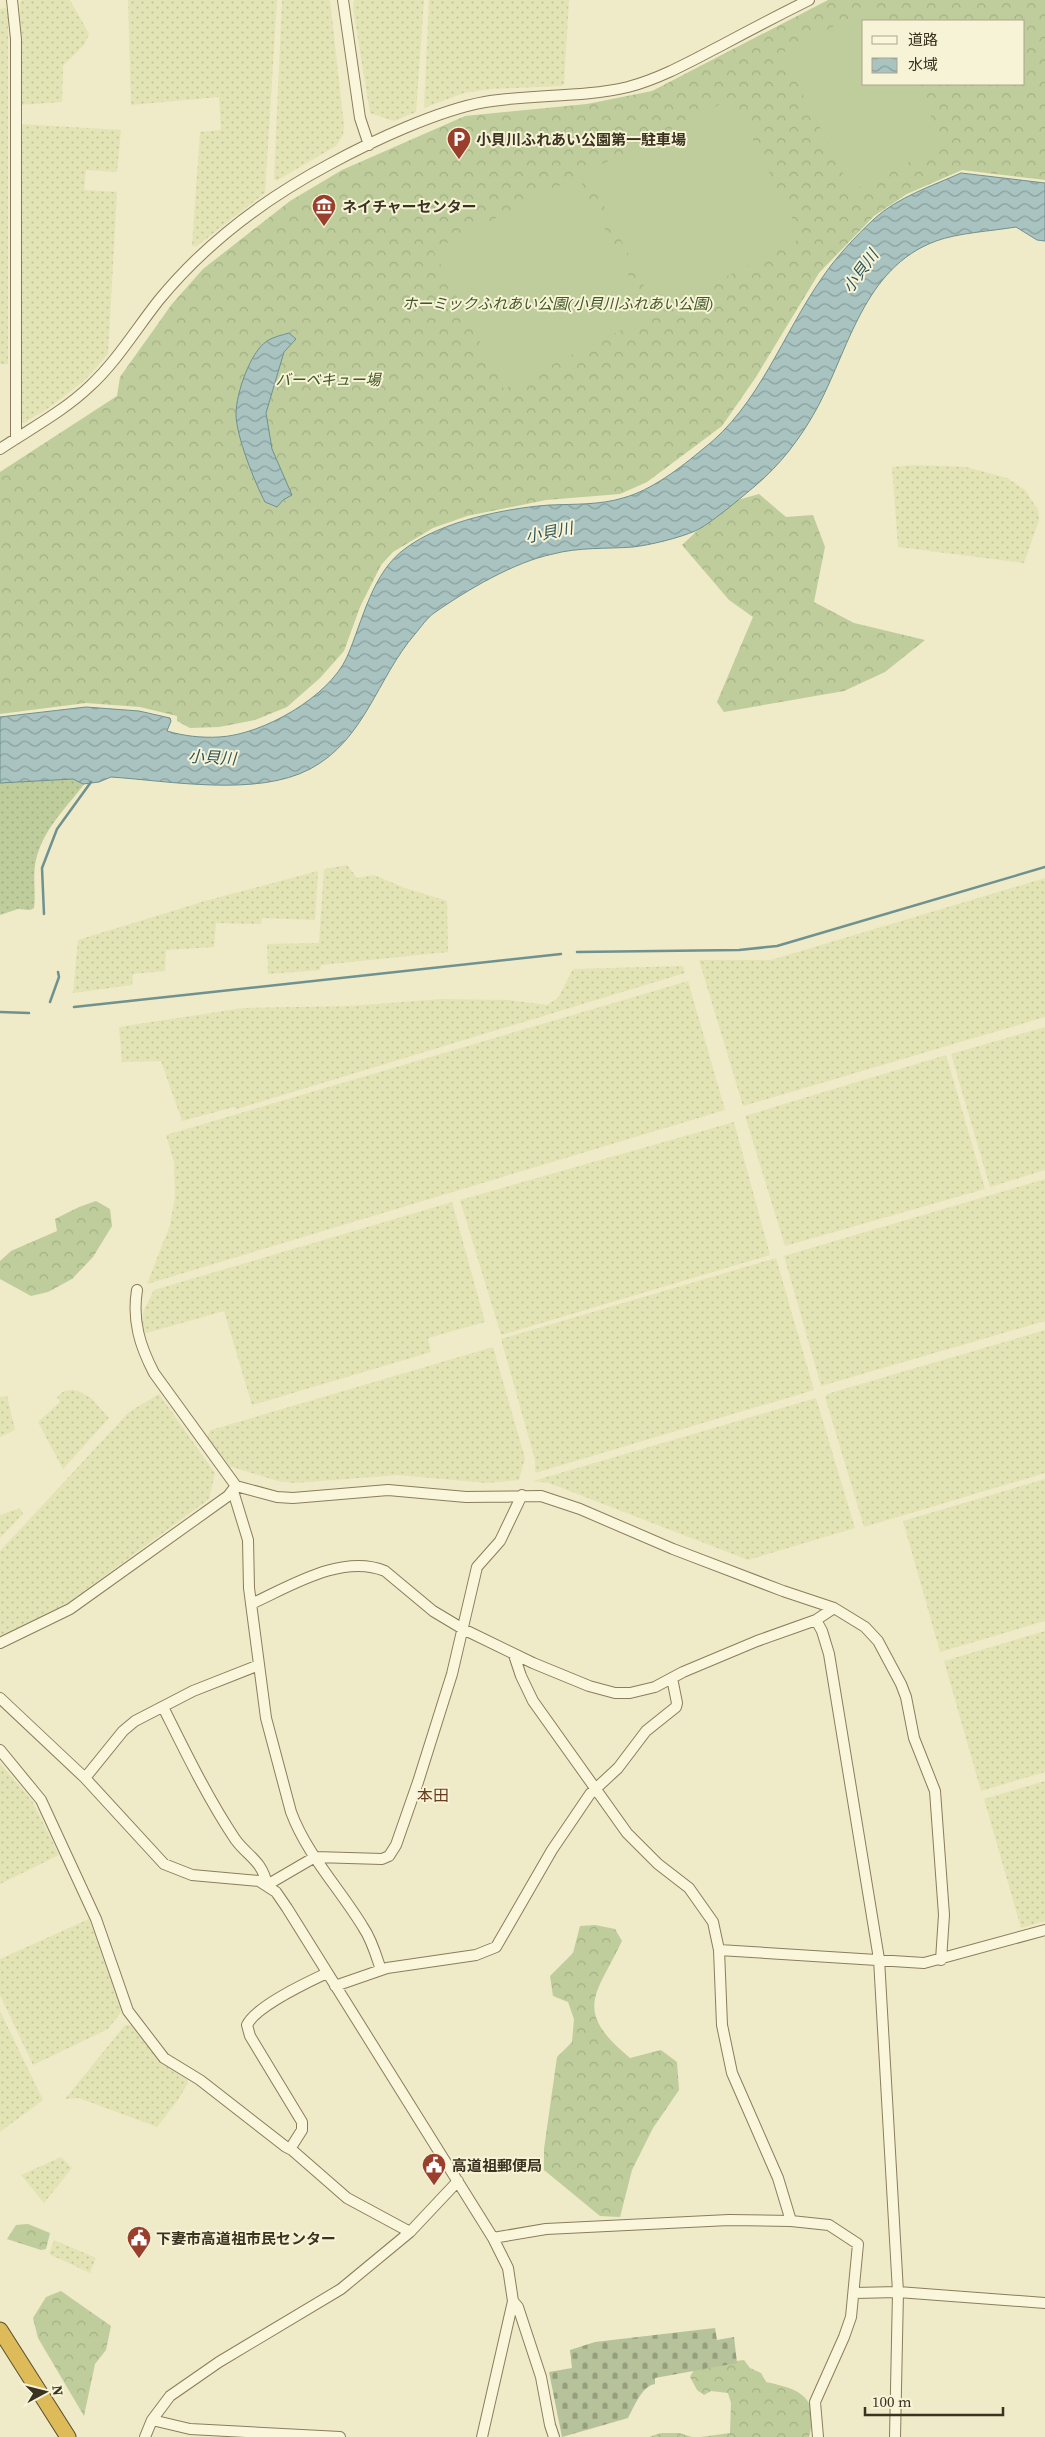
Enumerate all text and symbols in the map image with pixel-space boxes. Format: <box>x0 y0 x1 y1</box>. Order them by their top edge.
legend <box>862 20 1025 85</box>
text: 道路 <box>908 29 938 50</box>
text: 水域 <box>908 54 938 75</box>
parking icon: 小貝川ふれあい公園第一駐車場 <box>446 126 472 160</box>
place label: 小貝川ふれあい公園第一駐車場 <box>476 129 686 150</box>
museum icon: ネイチャーセンター <box>311 193 337 227</box>
place label: ネイチャーセンター <box>342 196 477 217</box>
water label: 小貝川 <box>837 244 884 297</box>
park label: ホーミックふれあい公園(小貝川ふれあい公園) <box>402 293 714 314</box>
park label: バーベキュー場 <box>275 369 382 390</box>
water label: 小貝川 <box>523 516 577 547</box>
water label: 小貝川 <box>187 745 239 769</box>
district label: 本田 <box>417 1784 449 1806</box>
public building icon: 高道祖郵便局 <box>421 2152 447 2186</box>
place label: 高道祖郵便局 <box>452 2155 542 2176</box>
public building icon: 下妻市高道祖市民センター <box>126 2225 152 2259</box>
place label: 下妻市高道祖市民センター <box>156 2228 336 2249</box>
north arrow <box>20 2367 70 2417</box>
text: N <box>47 2384 68 2397</box>
scale bar <box>865 2384 1002 2416</box>
text: 100 m <box>872 2391 912 2412</box>

